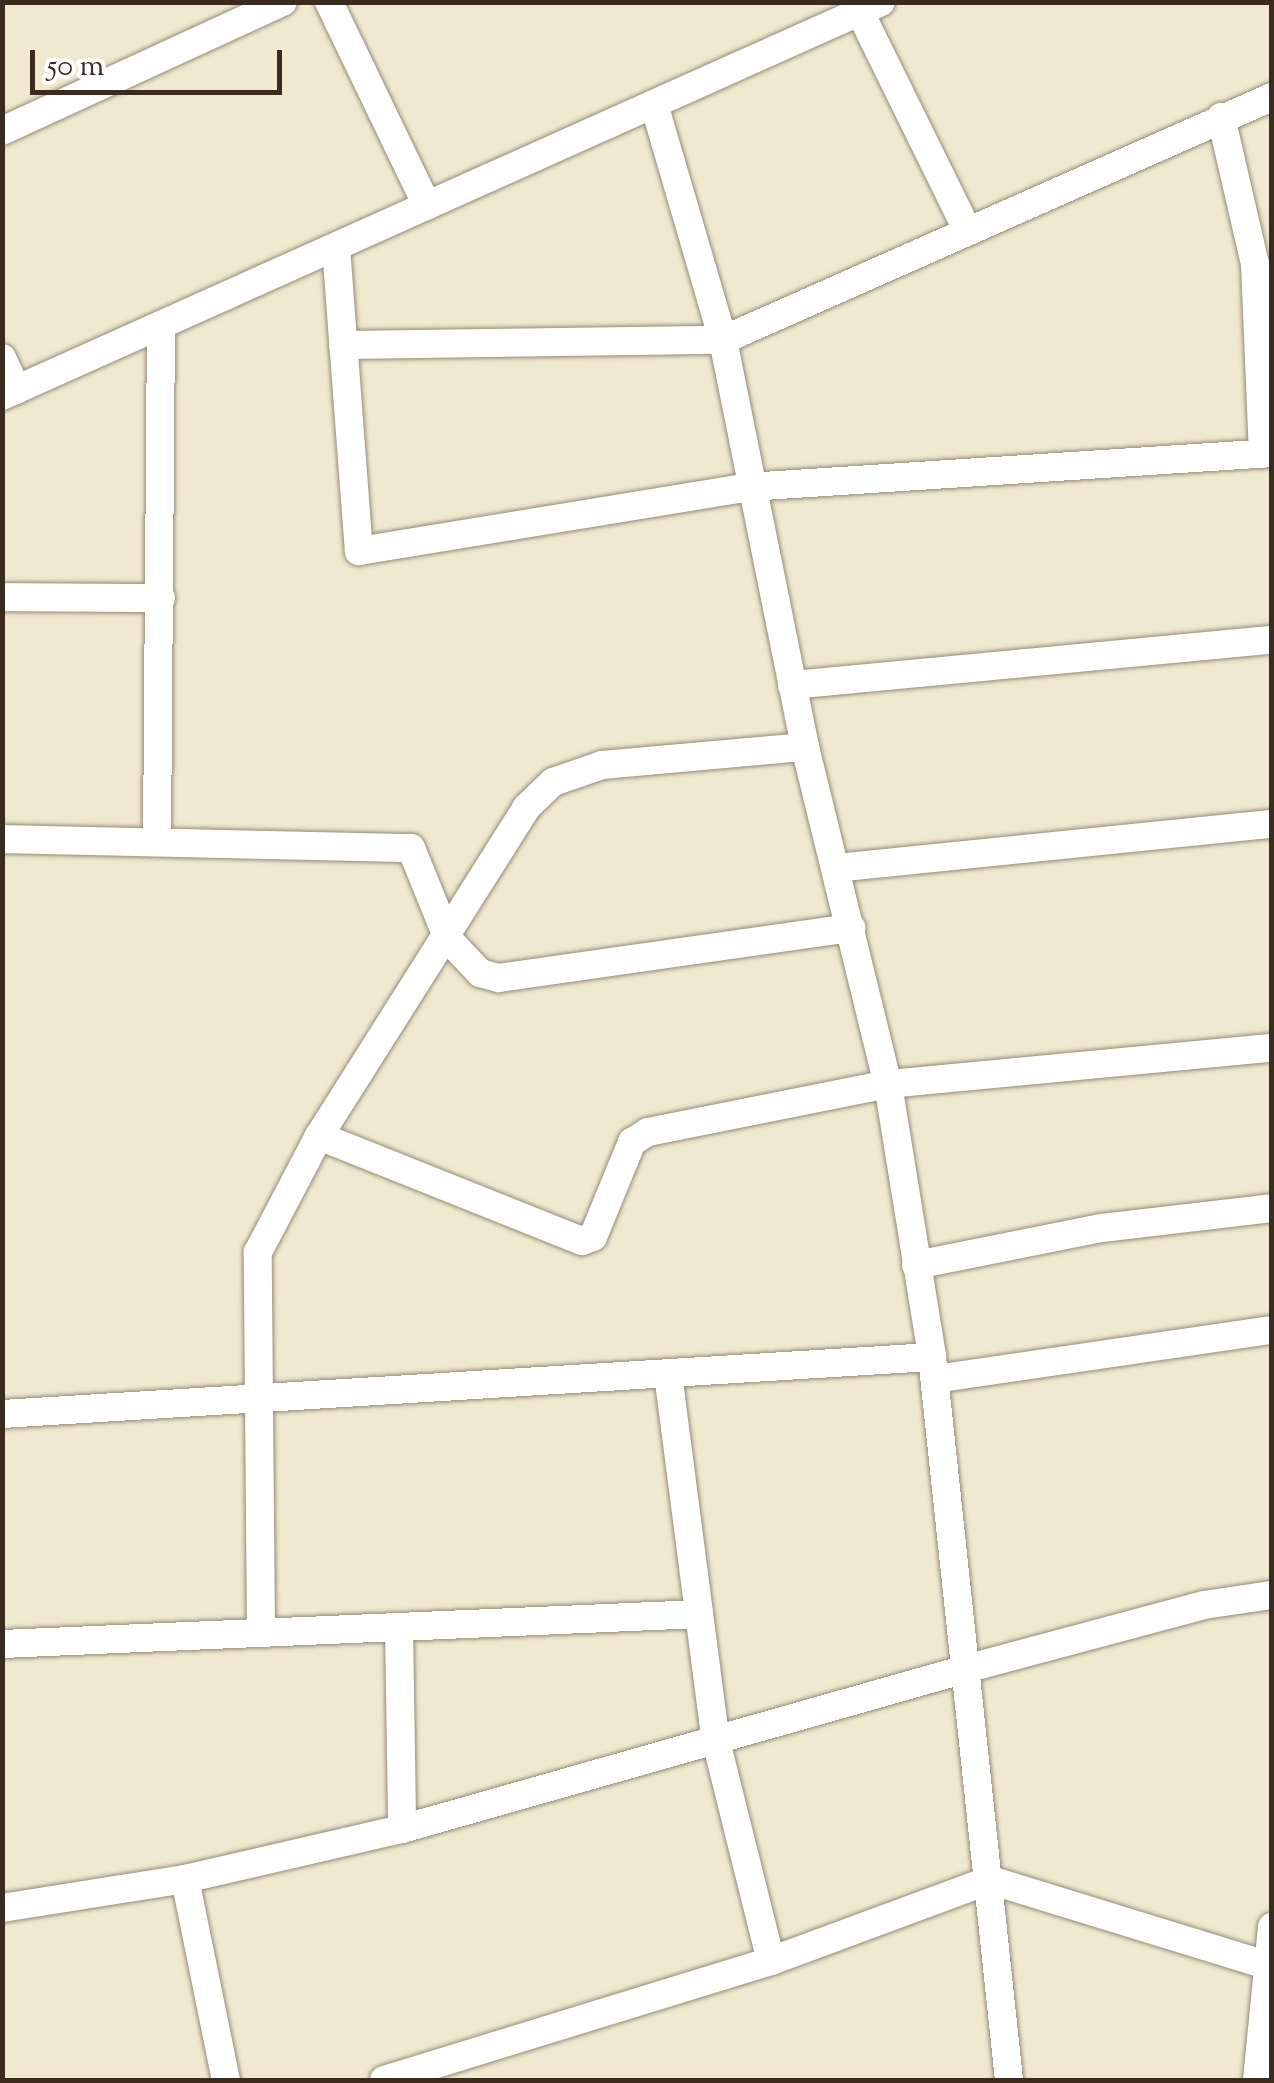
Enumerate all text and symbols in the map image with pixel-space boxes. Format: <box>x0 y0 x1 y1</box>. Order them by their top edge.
scale bar <box>35 30 288 92</box>
text: 50 m <box>47 46 104 89</box>

